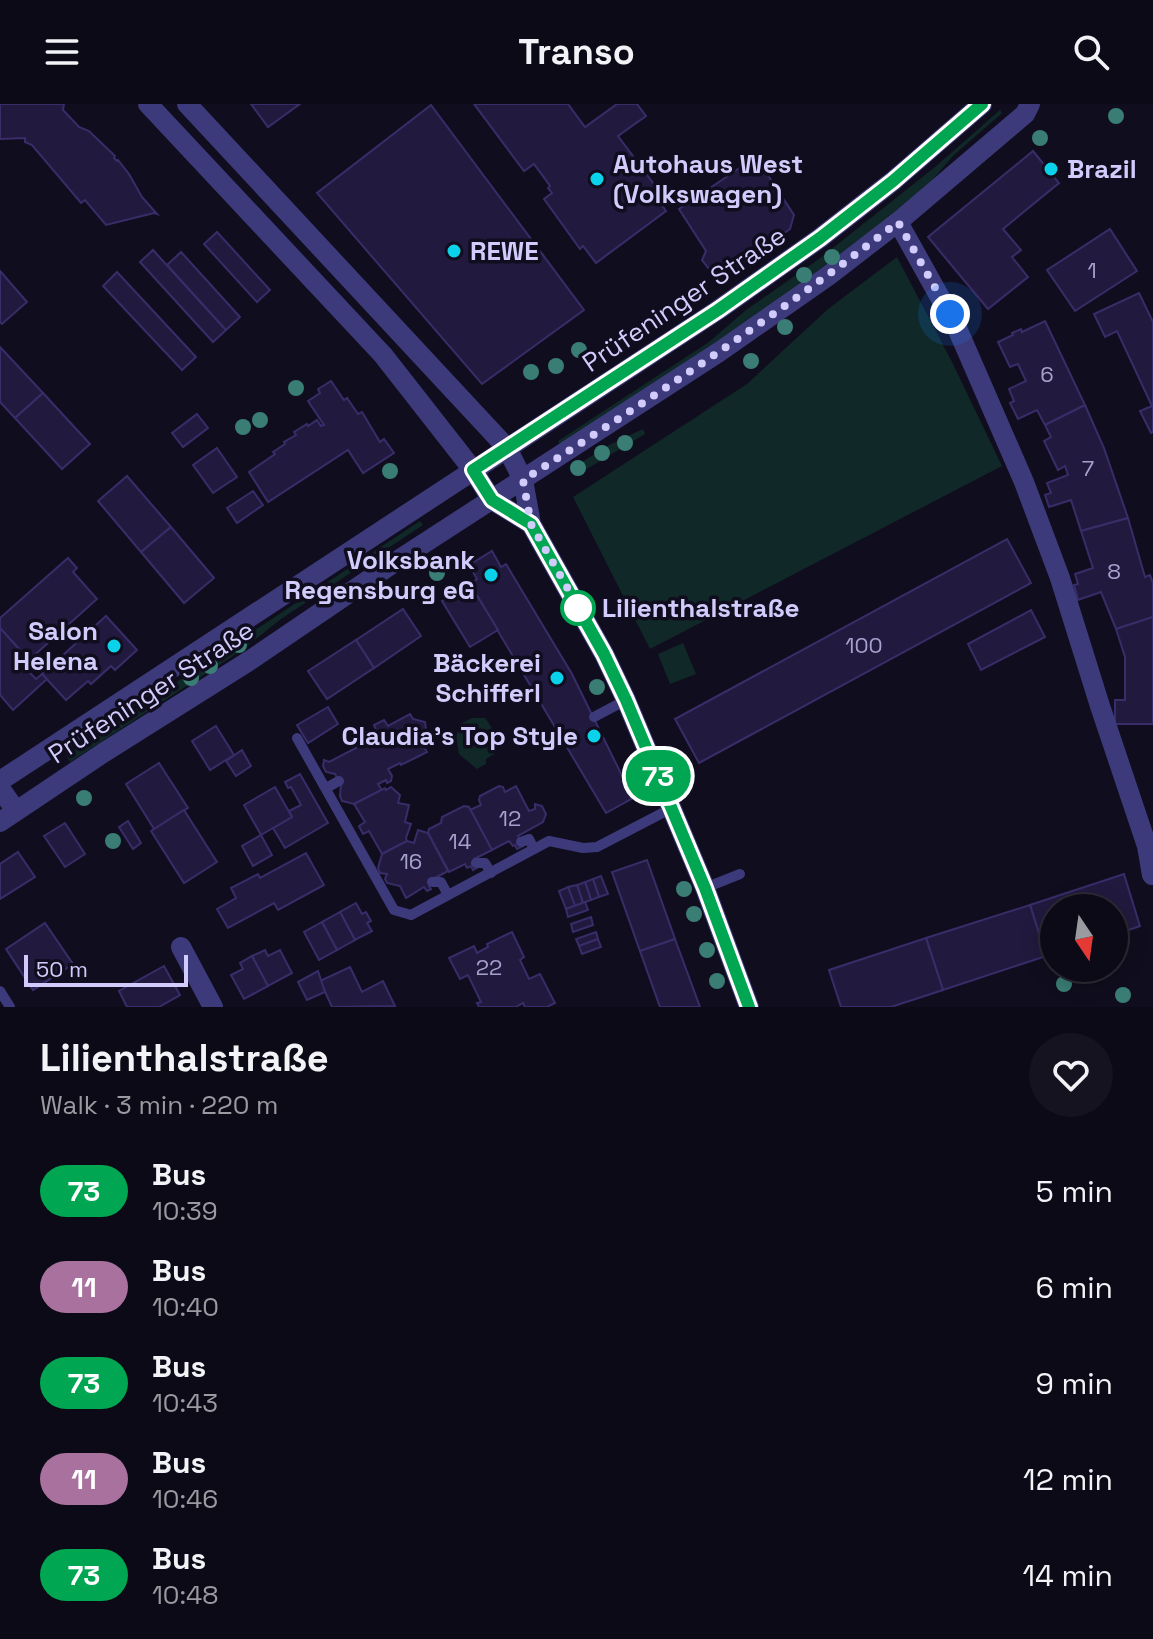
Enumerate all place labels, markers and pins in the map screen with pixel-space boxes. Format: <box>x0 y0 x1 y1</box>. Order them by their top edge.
place label: Autohaus West (Volkswagen) <box>613 147 803 211</box>
place label: Brazil <box>1067 152 1137 186</box>
marker: Brazil <box>1042 160 1060 178</box>
marker: Autohaus West (Volkswagen) <box>588 170 606 188</box>
place label: REWE <box>470 234 539 268</box>
marker: REWE <box>445 242 463 260</box>
place label: Volksbank Regensburg eG <box>284 543 475 607</box>
marker: Volksbank Regensburg eG <box>482 566 500 584</box>
marker: Lilienthalstraße <box>561 591 595 625</box>
place label: Lilienthalstraße <box>602 591 799 625</box>
place label: Salon Helena <box>13 614 98 678</box>
marker: Salon Helena <box>105 637 123 655</box>
place label: Bäckerei Schifferl <box>433 646 541 710</box>
marker: Bäckerei Schifferl <box>548 669 566 687</box>
place label: Claudia's Top Style <box>341 719 578 753</box>
marker: Claudia's Top Style <box>585 727 603 745</box>

